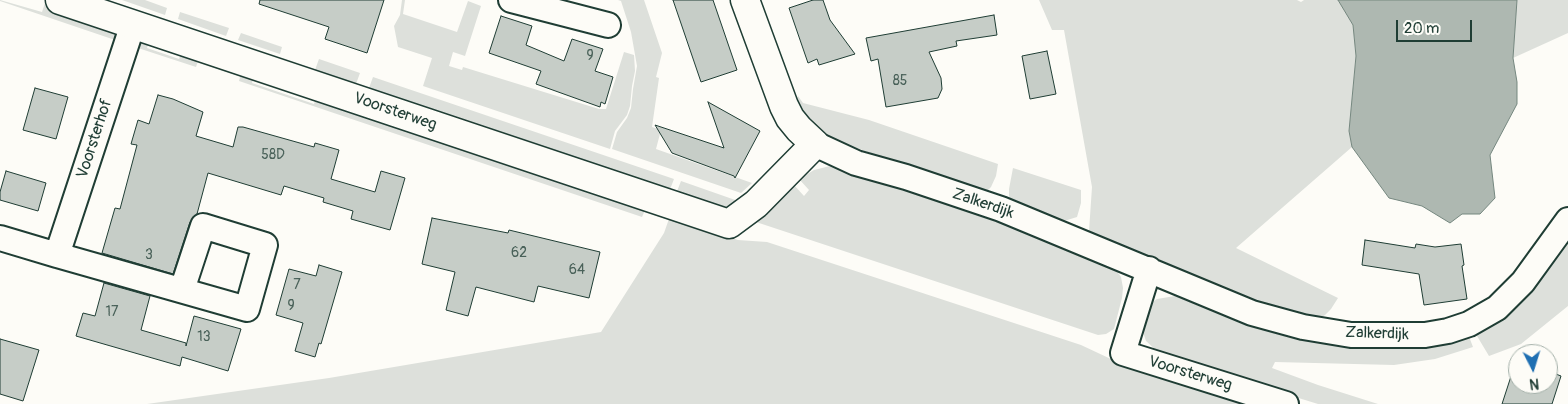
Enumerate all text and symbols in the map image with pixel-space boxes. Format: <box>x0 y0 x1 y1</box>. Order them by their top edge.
scale bar <box>1398 10 1474 42</box>
text: 20 m <box>1404 19 1439 38</box>
house number: 9 <box>586 48 594 64</box>
house number: 85 <box>893 73 907 89</box>
street label: Voorsterweg <box>351 89 439 135</box>
street label: Voorsterhof <box>73 97 117 181</box>
house number: 58D <box>261 147 285 163</box>
street label: Zalkerdijk <box>950 185 1016 223</box>
house number: 62 <box>511 245 527 261</box>
house number: 3 <box>145 247 153 263</box>
house number: 64 <box>569 262 585 278</box>
house number: 7 <box>293 277 301 293</box>
house number: 9 <box>287 298 295 314</box>
house number: 17 <box>106 304 118 320</box>
street label: Zalkerdijk <box>1345 323 1409 345</box>
house number: 13 <box>197 329 211 345</box>
north arrow <box>1508 344 1558 394</box>
street label: Voorsterweg <box>1146 352 1234 396</box>
text: N <box>1529 375 1540 392</box>

